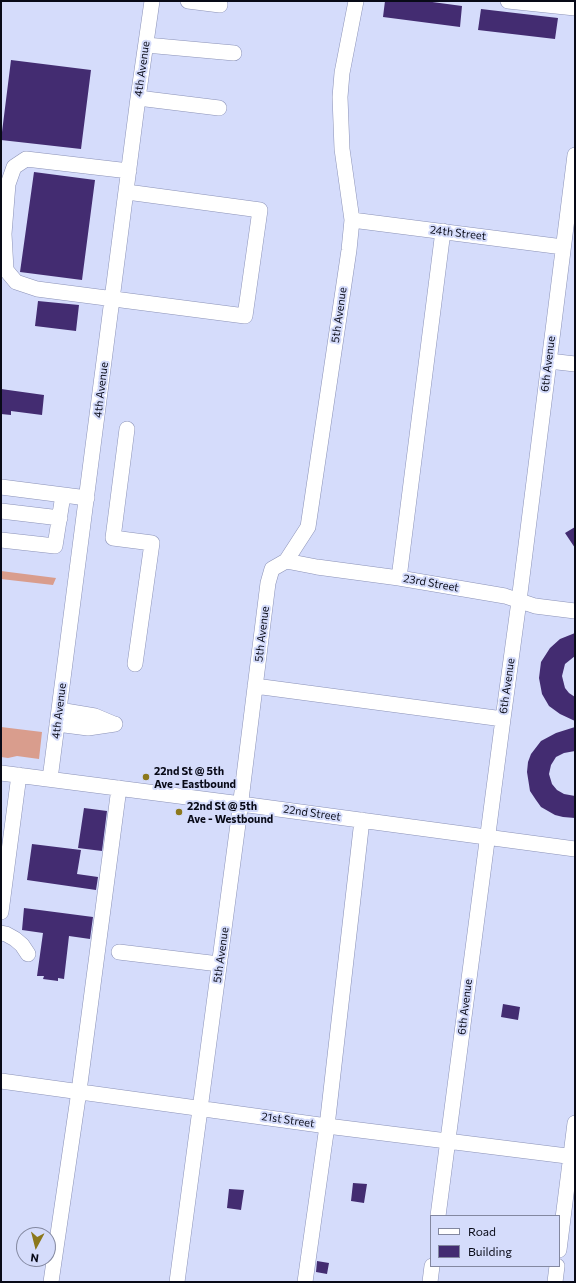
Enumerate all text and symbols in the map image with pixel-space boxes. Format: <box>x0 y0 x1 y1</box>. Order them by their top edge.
street label: 4th Avenue <box>132 40 152 98</box>
street label: 24th Street <box>429 223 487 243</box>
street label: 5th Avenue <box>329 286 349 344</box>
street label: 6th Avenue <box>538 335 558 393</box>
street label: 4th Avenue <box>91 361 111 419</box>
street label: 23rd Street <box>402 572 460 594</box>
street label: 5th Avenue <box>252 605 272 663</box>
street label: 6th Avenue <box>497 657 517 715</box>
street label: 4th Avenue <box>49 682 69 740</box>
place label: 22nd St @ 5th Ave - Eastbound <box>154 764 236 790</box>
marker: 22nd St @ 5th Ave - Eastbound <box>141 772 151 782</box>
place label: 22nd St @ 5th Ave - Westbound <box>187 799 273 825</box>
street label: 22nd Street <box>282 802 342 824</box>
marker: 22nd St @ 5th Ave - Westbound <box>174 807 184 817</box>
street label: 5th Avenue <box>211 926 231 984</box>
street label: 6th Avenue <box>455 978 475 1036</box>
street label: 21st Street <box>261 1110 315 1130</box>
legend <box>430 1215 560 1267</box>
text: Road <box>468 1224 496 1238</box>
north arrow <box>16 1227 56 1267</box>
text: Building <box>468 1244 512 1258</box>
text: N <box>30 1251 40 1265</box>

